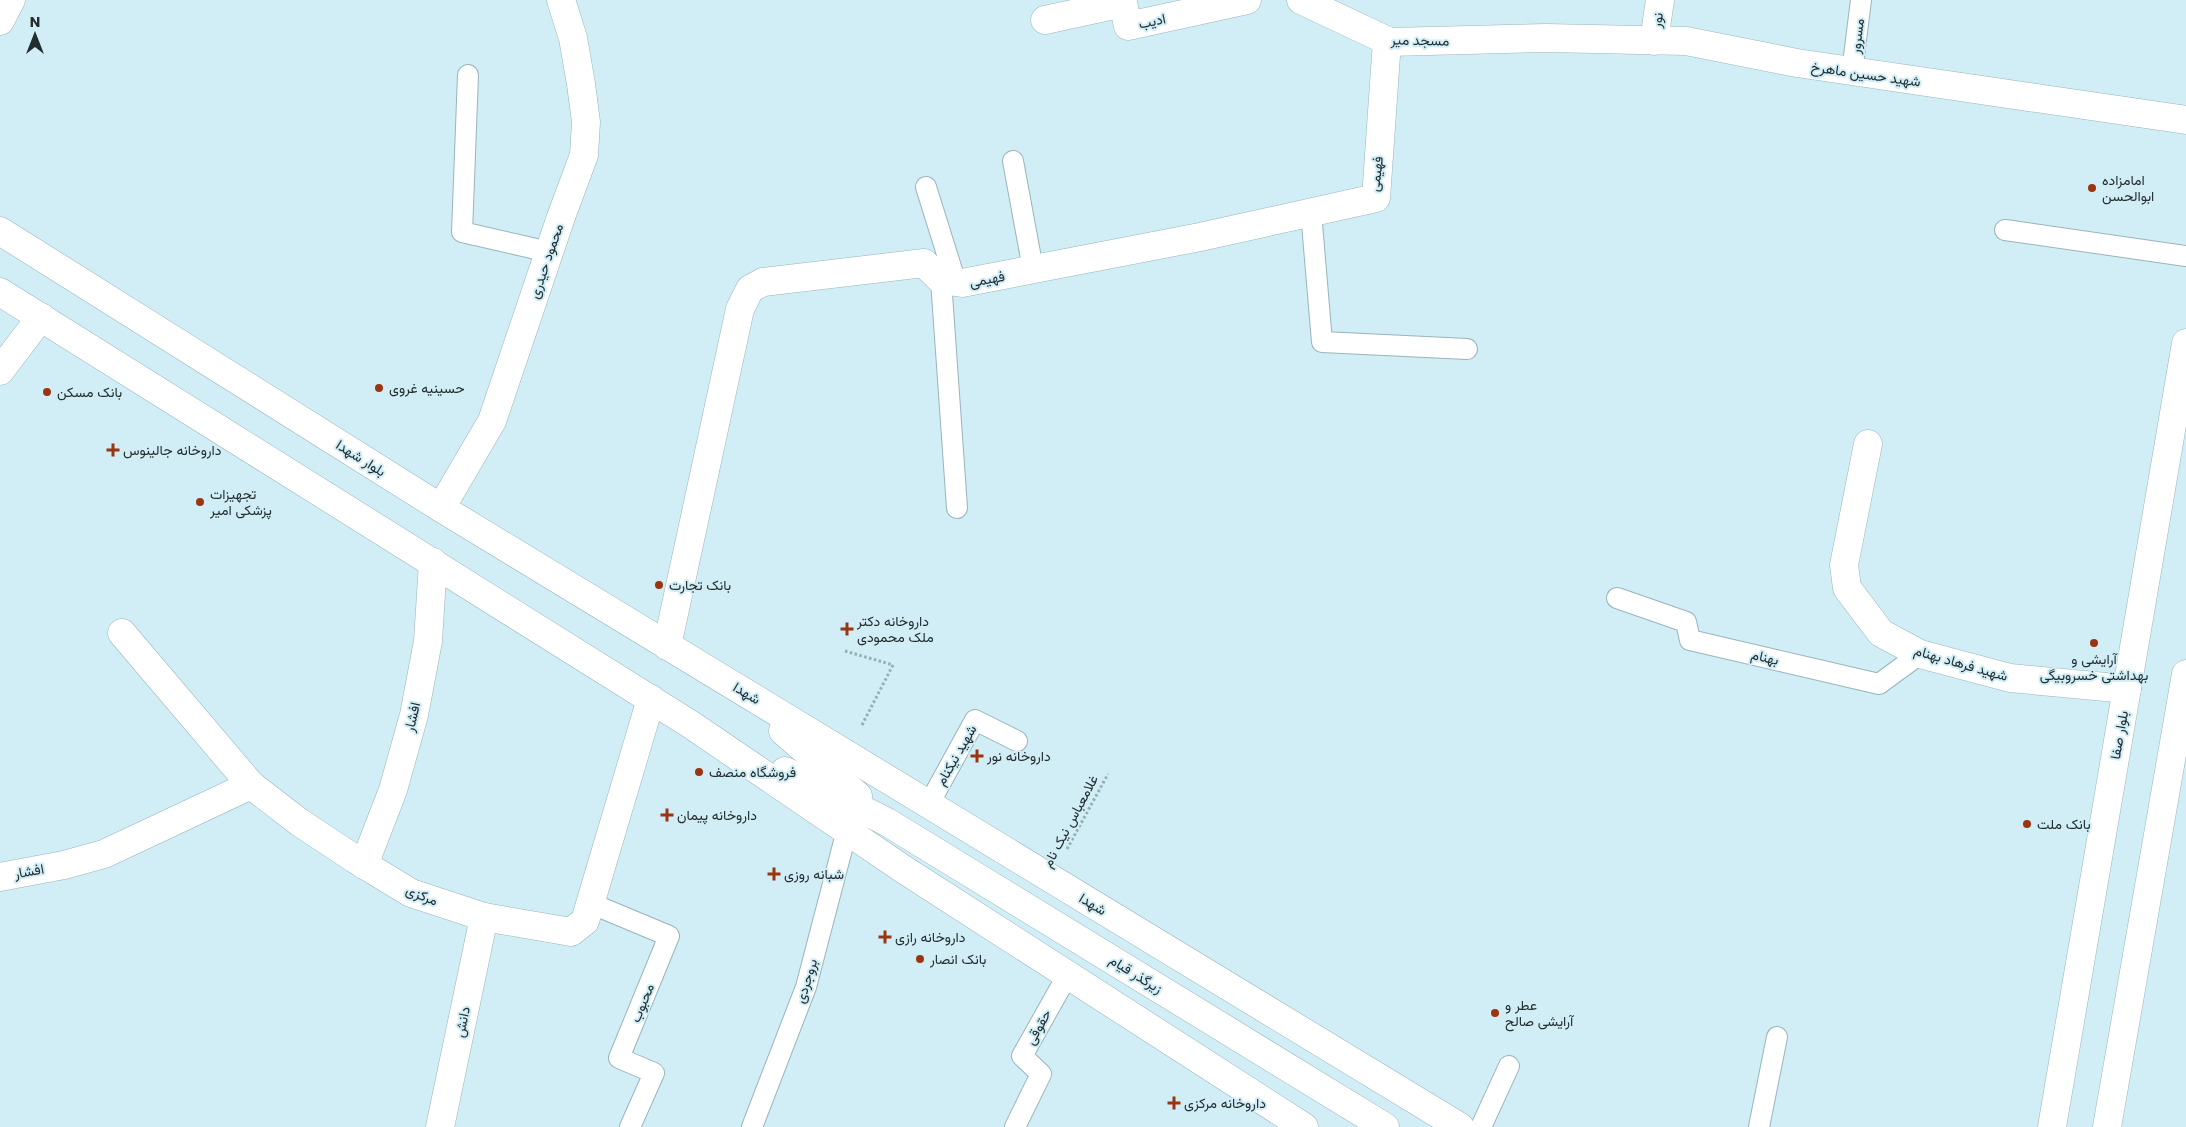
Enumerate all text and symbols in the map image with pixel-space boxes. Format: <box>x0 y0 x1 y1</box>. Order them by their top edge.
street label: ادیب <box>1137 8 1167 34</box>
north arrow <box>10 10 60 60</box>
street label: نور <box>1646 11 1668 30</box>
text: N <box>30 12 40 32</box>
street label: مسرور <box>1845 17 1869 56</box>
street label: مسجد میر <box>1390 29 1449 51</box>
street label: شهید حسین ماهرخ <box>1810 56 1922 93</box>
street label: فهیمی <box>1364 155 1388 193</box>
place label: امامزاده ابوالحسن <box>2102 170 2154 206</box>
marker: امامزاده ابوالحسن <box>2086 182 2098 194</box>
street label: محمود حیدری <box>524 221 568 301</box>
street label: فهیمی <box>968 266 1006 292</box>
place label: حسینیه غروی <box>389 378 465 398</box>
place label: بانک مسکن <box>57 382 122 402</box>
marker: حسینیه غروی <box>373 382 385 394</box>
marker: بانک مسکن <box>41 386 53 398</box>
street label: بلوار شهدا <box>332 435 390 481</box>
place label: داروخانه جالینوس <box>123 440 222 460</box>
marker: داروخانه جالینوس <box>107 444 119 456</box>
place label: تجهیزات پزشکی امیر <box>209 484 272 520</box>
marker: تجهیزات پزشکی امیر <box>194 496 206 508</box>
place label: بانک تجارت <box>669 575 731 595</box>
marker: بانک تجارت <box>653 579 665 591</box>
place label: داروخانه دکتر ملک محمودی <box>856 611 934 647</box>
marker: داروخانه دکتر ملک محمودی <box>841 623 853 635</box>
marker: آرایشی و بهداشتی خسروبیگی <box>2088 637 2100 649</box>
street label: شهید فرهاد بهنام <box>1912 640 2010 686</box>
street label: بهنام <box>1749 644 1781 670</box>
place label: آرایشی و بهداشتی خسروبیگی <box>2040 649 2148 685</box>
street label: شهدا <box>730 677 764 709</box>
street label: افشار <box>399 700 425 735</box>
street label: بلوار صفا <box>2105 709 2133 761</box>
street label: شهید نیکنام <box>931 721 981 789</box>
place label: داروخانه نور <box>986 746 1051 766</box>
marker: داروخانه نور <box>971 750 983 762</box>
place label: فروشگاه منصف <box>709 762 796 782</box>
marker: فروشگاه منصف <box>693 766 705 778</box>
street label: غلامعباس نیک نام <box>1037 771 1103 871</box>
place label: داروخانه پیمان <box>677 805 757 825</box>
marker: داروخانه پیمان <box>661 809 673 821</box>
place label: بانک ملت <box>2037 814 2091 834</box>
marker: بانک ملت <box>2021 818 2033 830</box>
street label: افشار <box>12 859 45 884</box>
place label: شبانه روزی <box>784 864 844 884</box>
marker: شبانه روزی <box>768 868 780 880</box>
street label: مرکزی <box>403 880 441 910</box>
street label: شهدا <box>1076 888 1110 920</box>
place label: داروخانه رازی <box>895 927 966 947</box>
marker: داروخانه رازی <box>879 931 891 943</box>
place label: بانک انصار <box>929 949 986 969</box>
street label: زیرگذر قیام <box>1106 950 1167 998</box>
marker: بانک انصار <box>914 953 926 965</box>
street label: بروجردی <box>790 956 822 1006</box>
street label: محبوب <box>625 981 659 1025</box>
place label: عطر و آرایشی صالح <box>1505 995 1575 1032</box>
street label: دانش <box>449 1004 475 1039</box>
street label: حقوقی <box>1020 1006 1056 1048</box>
marker: عطر و آرایشی صالح <box>1489 1007 1501 1019</box>
place label: داروخانه مرکزی <box>1184 1093 1266 1113</box>
marker: داروخانه مرکزی <box>1168 1097 1180 1109</box>

